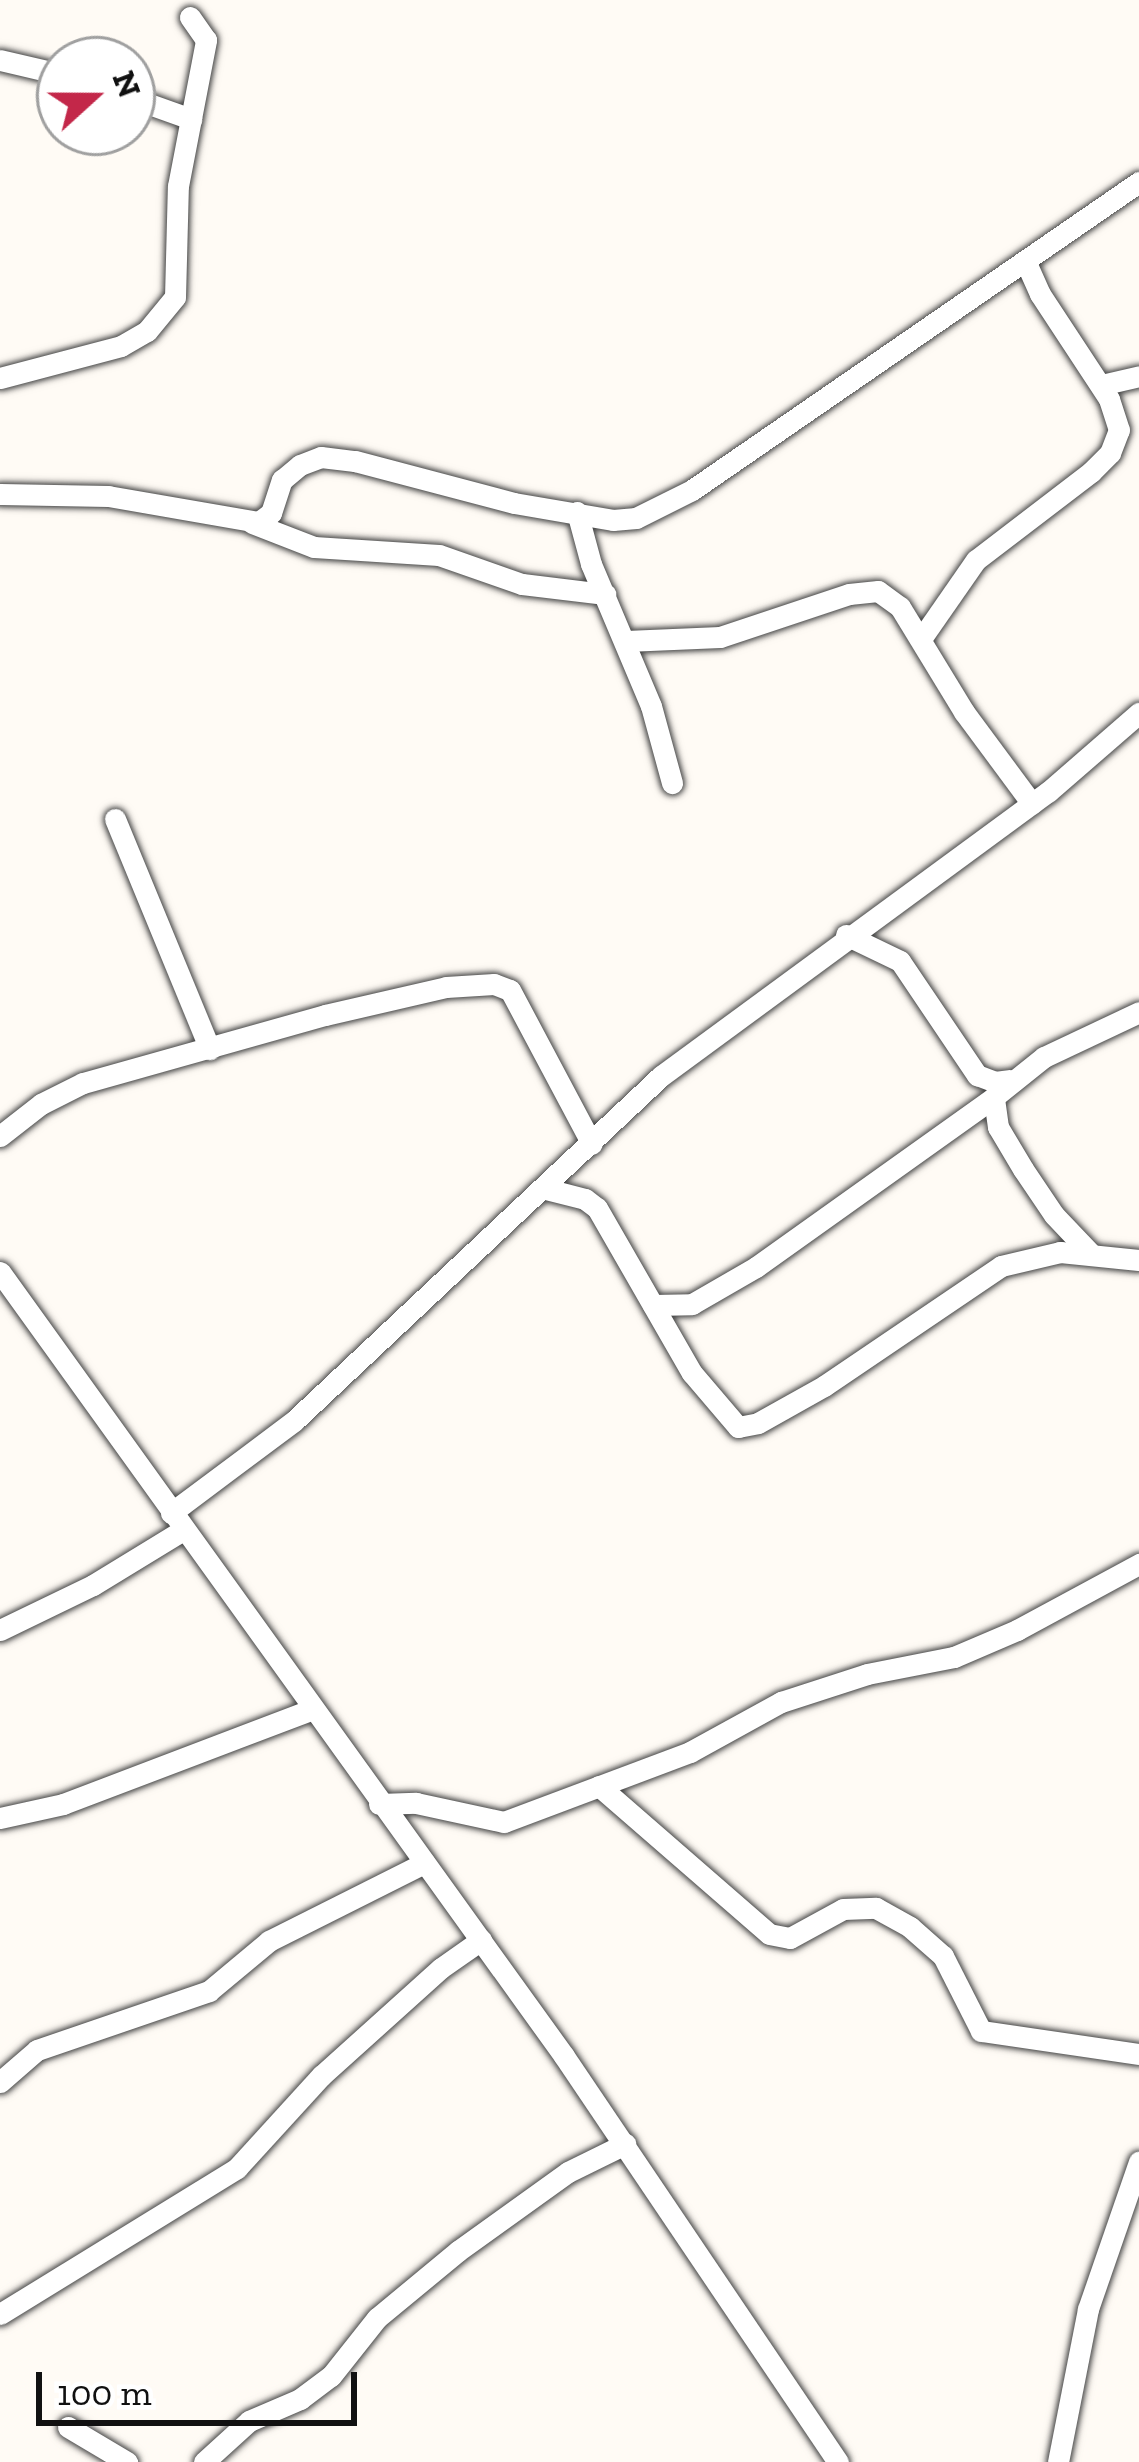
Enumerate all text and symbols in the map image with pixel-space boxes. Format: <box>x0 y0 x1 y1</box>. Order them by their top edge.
north arrow <box>36 36 156 156</box>
text: N <box>105 65 150 103</box>
scale bar <box>42 2348 363 2422</box>
text: 100 m <box>57 2371 152 2414</box>

